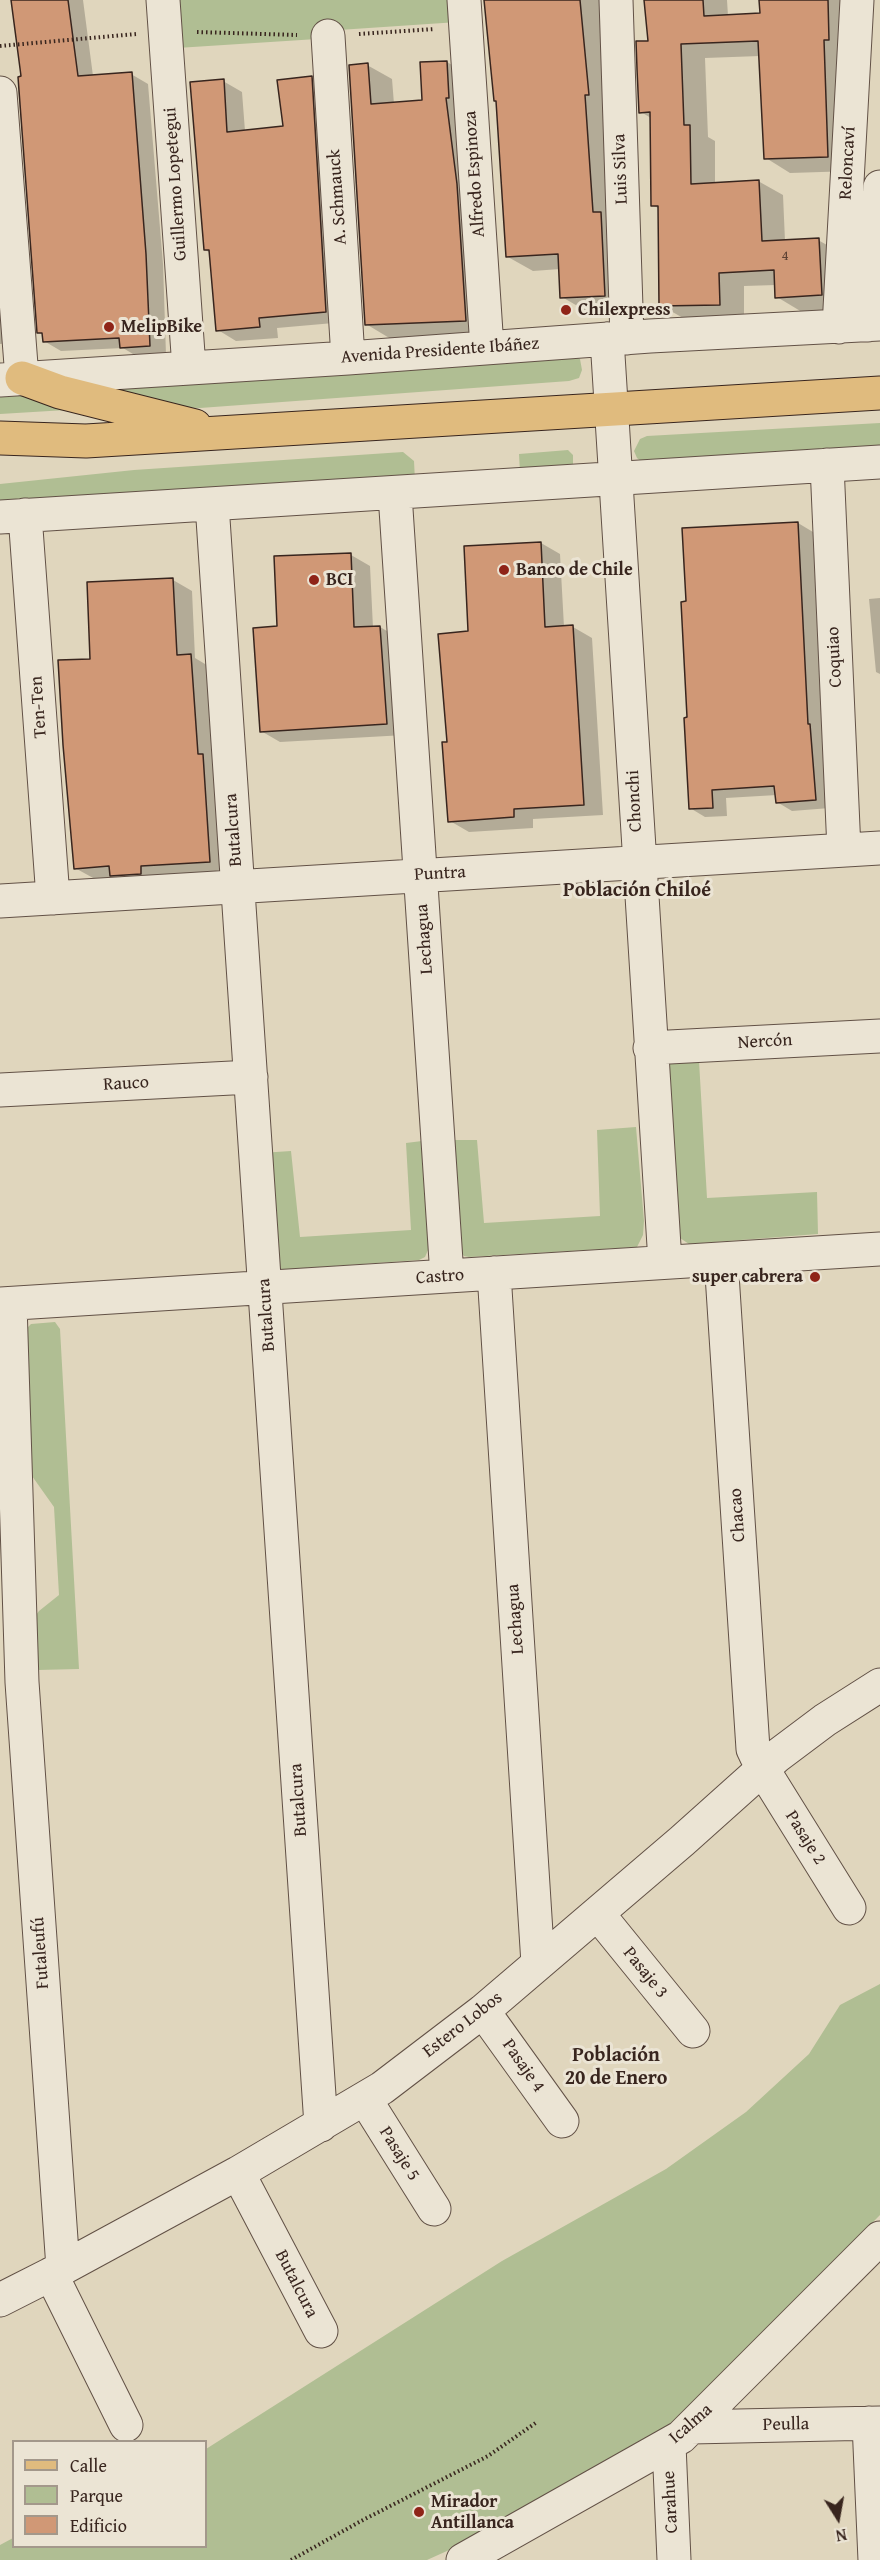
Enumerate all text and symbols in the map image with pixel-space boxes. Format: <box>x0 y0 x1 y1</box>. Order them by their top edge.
street label: Guillermo Lopetegui <box>160 106 192 262</box>
street label: Alfredo Espinoza <box>460 110 490 238</box>
street label: Reloncaví <box>835 126 861 200</box>
street label: Luis Silva <box>609 133 633 205</box>
street label: A. Schmauck <box>324 149 352 245</box>
house number: 4 <box>781 247 789 265</box>
place label: Chilexpress <box>578 299 671 321</box>
marker: Chilexpress <box>559 303 573 317</box>
place label: MelipBike <box>121 316 202 338</box>
marker: MelipBike <box>102 320 116 334</box>
street label: Avenida Presidente Ibáñez <box>340 333 540 369</box>
place label: Banco de Chile <box>516 559 633 581</box>
marker: Banco de Chile <box>497 563 511 577</box>
place label: BCI <box>326 569 353 591</box>
marker: BCI <box>307 573 321 587</box>
street label: Coquiao <box>823 626 847 688</box>
street label: Ten-Ten <box>26 675 52 739</box>
street label: Chonchi <box>623 769 647 833</box>
street label: Butalcura <box>221 793 247 867</box>
street label: Puntra <box>414 862 466 886</box>
district label: Población Chiloé <box>563 879 711 903</box>
street label: Lechagua <box>412 903 438 975</box>
street label: Nercón <box>737 1030 793 1054</box>
street label: Rauco <box>103 1072 149 1096</box>
street label: Castro <box>415 1265 465 1289</box>
place label: super cabrera <box>692 1266 803 1288</box>
marker: super cabrera <box>808 1270 822 1284</box>
street label: Butalcura <box>254 1278 280 1352</box>
street label: Chacao <box>725 1487 751 1543</box>
street label: Lechagua <box>503 1583 529 1655</box>
street label: Butalcura <box>286 1763 312 1837</box>
street label: Pasaje 2 <box>780 1807 830 1869</box>
street label: Futaleufú <box>28 1916 54 1990</box>
street label: Pasaje 3 <box>618 1943 672 2003</box>
street label: Estero Lobos <box>419 1987 507 2063</box>
street label: Pasaje 4 <box>497 2035 549 2097</box>
district label: Población 20 de Enero <box>565 2044 667 2091</box>
street label: Pasaje 5 <box>374 2123 424 2185</box>
street label: Butalcura <box>270 2246 322 2322</box>
street label: Icalma <box>665 2399 717 2449</box>
street label: Peulla <box>763 2414 809 2436</box>
legend <box>12 2440 207 2548</box>
text: Calle <box>70 2452 107 2479</box>
street label: Carahue <box>659 2470 683 2534</box>
text: Parque <box>70 2482 123 2509</box>
north arrow <box>808 2488 868 2548</box>
place label: Mirador Antillanca <box>431 2491 514 2534</box>
marker: Mirador Antillanca <box>412 2505 426 2519</box>
text: Edificio <box>70 2512 127 2539</box>
text: N <box>834 2523 849 2548</box>

